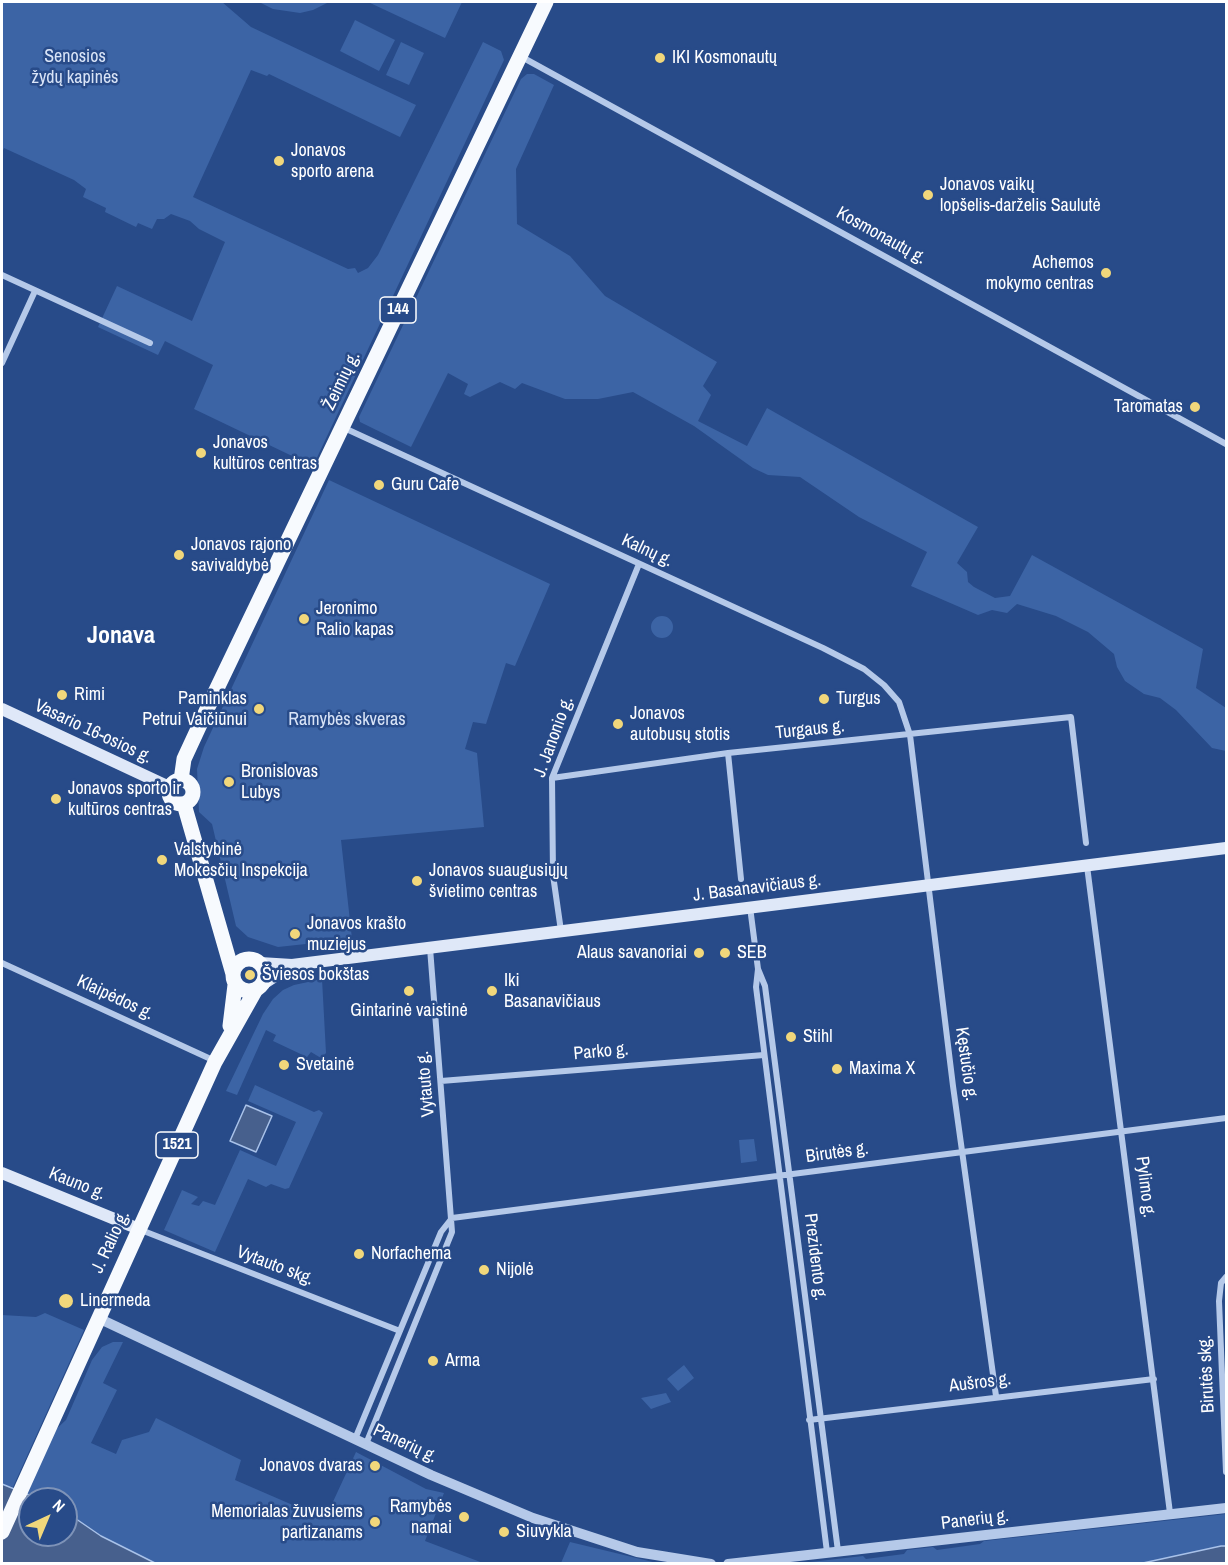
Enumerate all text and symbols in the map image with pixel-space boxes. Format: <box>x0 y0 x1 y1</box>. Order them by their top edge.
park label: Senosios žydų kapinės <box>32 46 118 88</box>
place label: IKI Kosmonautų <box>672 47 777 69</box>
marker: IKI Kosmonautų <box>653 51 667 65</box>
place label: Jonavos sporto arena <box>291 140 374 182</box>
marker: Jonavos sporto arena <box>272 154 286 168</box>
place label: Jonavos vaikų lopšelis-darželis Saulutė <box>940 174 1101 216</box>
marker: Jonavos vaikų lopšelis-darželis Saulutė <box>921 188 935 202</box>
street label: Kosmonautų g. <box>832 202 930 270</box>
place label: Achemos mokymo centras <box>986 252 1094 294</box>
marker: Achemos mokymo centras <box>1099 266 1113 280</box>
road number: 144 <box>380 297 416 323</box>
street label: Žeimių g. <box>319 348 365 414</box>
place label: Taromatas <box>1114 396 1183 418</box>
marker: Taromatas <box>1188 400 1202 414</box>
place label: Jonavos kultūros centras <box>213 432 317 474</box>
marker: Jonavos kultūros centras <box>194 446 208 460</box>
place label: Guru Cafe <box>391 474 459 496</box>
marker: Guru Cafe <box>372 478 386 492</box>
street label: Kalnų g. <box>618 530 676 572</box>
place label: Jonavos rajono savivaldybė <box>191 534 291 576</box>
marker: Jonavos rajono savivaldybė <box>172 548 186 562</box>
place label: Jeronimo Ralio kapas <box>316 598 394 640</box>
marker: Jeronimo Ralio kapas <box>297 612 311 626</box>
district label: Jonava <box>87 623 155 651</box>
place label: Rimi <box>74 684 105 706</box>
marker: Rimi <box>55 688 69 702</box>
place label: Paminklas Petrui Vaičiūnui <box>142 688 247 730</box>
place label: Turgus <box>836 688 881 710</box>
marker: Turgus <box>817 692 831 706</box>
street label: J. Janonio g. <box>529 694 579 780</box>
street label: Vasario 16-osios g. <box>31 695 155 769</box>
marker: Paminklas Petrui Vaičiūnui <box>252 702 266 716</box>
place label: Jonavos autobusų stotis <box>630 703 730 746</box>
park label: Ramybės skveras <box>288 709 406 731</box>
street label: Turgaus g. <box>774 716 846 744</box>
marker: Jonavos autobusų stotis <box>611 717 625 731</box>
place label: Bronislovas Lubys <box>241 761 318 804</box>
marker: Bronislovas Lubys <box>222 775 236 789</box>
place label: Jonavos sporto ir kultūros centras <box>68 778 181 820</box>
marker: Jonavos sporto ir kultūros centras <box>49 792 63 806</box>
place label: Valstybinė Mokesčių Inspekcija <box>174 839 308 882</box>
marker: Valstybinė Mokesčių Inspekcija <box>155 853 169 867</box>
place label: Jonavos suaugusiųjų švietimo centras <box>429 860 568 902</box>
street label: J. Basanavičiaus g. <box>692 869 822 907</box>
marker: Jonavos suaugusiųjų švietimo centras <box>410 874 424 888</box>
place label: Jonavos krašto muziejus <box>307 913 406 956</box>
marker: Jonavos krašto muziejus <box>288 927 302 941</box>
place label: Alaus savanoriai <box>577 942 687 964</box>
place label: SEB <box>737 942 767 964</box>
marker: Alaus savanoriai <box>692 946 706 960</box>
marker: SEB <box>718 946 732 960</box>
place label: Šviesos bokštas <box>262 964 369 986</box>
marker: Šviesos bokštas <box>243 968 257 982</box>
place label: Iki Basanavičiaus <box>504 970 601 1012</box>
street label: Klaipėdos g. <box>73 971 157 1025</box>
marker: Gintarinė vaistinė <box>402 984 416 998</box>
marker: Iki Basanavičiaus <box>485 984 499 998</box>
place label: Gintarinė vaistinė <box>350 1000 468 1022</box>
place label: Stihl <box>803 1026 833 1048</box>
street label: Kęstučio g. <box>950 1026 982 1102</box>
marker: Stihl <box>784 1030 798 1044</box>
street label: Parko g. <box>573 1039 629 1065</box>
street label: Vytauto g. <box>412 1050 440 1118</box>
place label: Svetainė <box>296 1054 354 1076</box>
marker: Svetainė <box>277 1058 291 1072</box>
place label: Maxima X <box>849 1058 915 1080</box>
marker: Maxima X <box>830 1062 844 1076</box>
road number: 1521 <box>156 1132 198 1158</box>
street label: Birutės g. <box>804 1138 870 1168</box>
street label: Pylimo g. <box>1131 1155 1159 1219</box>
street label: Kauno g. <box>46 1163 108 1205</box>
street label: J. Ralio g. <box>87 1207 135 1277</box>
street label: Prezidento g. <box>799 1212 831 1302</box>
street label: Vytauto skg. <box>233 1241 317 1291</box>
place label: Norfachema <box>371 1243 451 1265</box>
marker: Norfachema <box>352 1247 366 1261</box>
place label: Nijolė <box>496 1259 534 1281</box>
marker: Nijolė <box>477 1263 491 1277</box>
place label: Linermeda <box>80 1290 151 1312</box>
marker: Linermeda <box>57 1292 75 1310</box>
street label: Birutės skg. <box>1194 1335 1220 1413</box>
place label: Arma <box>445 1350 480 1372</box>
marker: Arma <box>426 1354 440 1368</box>
street label: Aušros g. <box>948 1368 1012 1398</box>
street label: Panerių g. <box>370 1420 440 1468</box>
place label: Jonavos dvaras <box>260 1455 363 1477</box>
marker: Jonavos dvaras <box>368 1459 382 1473</box>
north arrow <box>18 1487 78 1547</box>
text: N <box>48 1494 70 1517</box>
place label: Ramybės namai <box>390 1496 452 1538</box>
place label: Memorialas žuvusiems partizanams <box>211 1501 363 1544</box>
street label: Panerių g. <box>940 1505 1010 1535</box>
marker: Ramybės namai <box>457 1510 471 1524</box>
marker: Memorialas žuvusiems partizanams <box>368 1515 382 1529</box>
place label: Siuvykla <box>516 1521 572 1543</box>
marker: Siuvykla <box>497 1525 511 1539</box>

